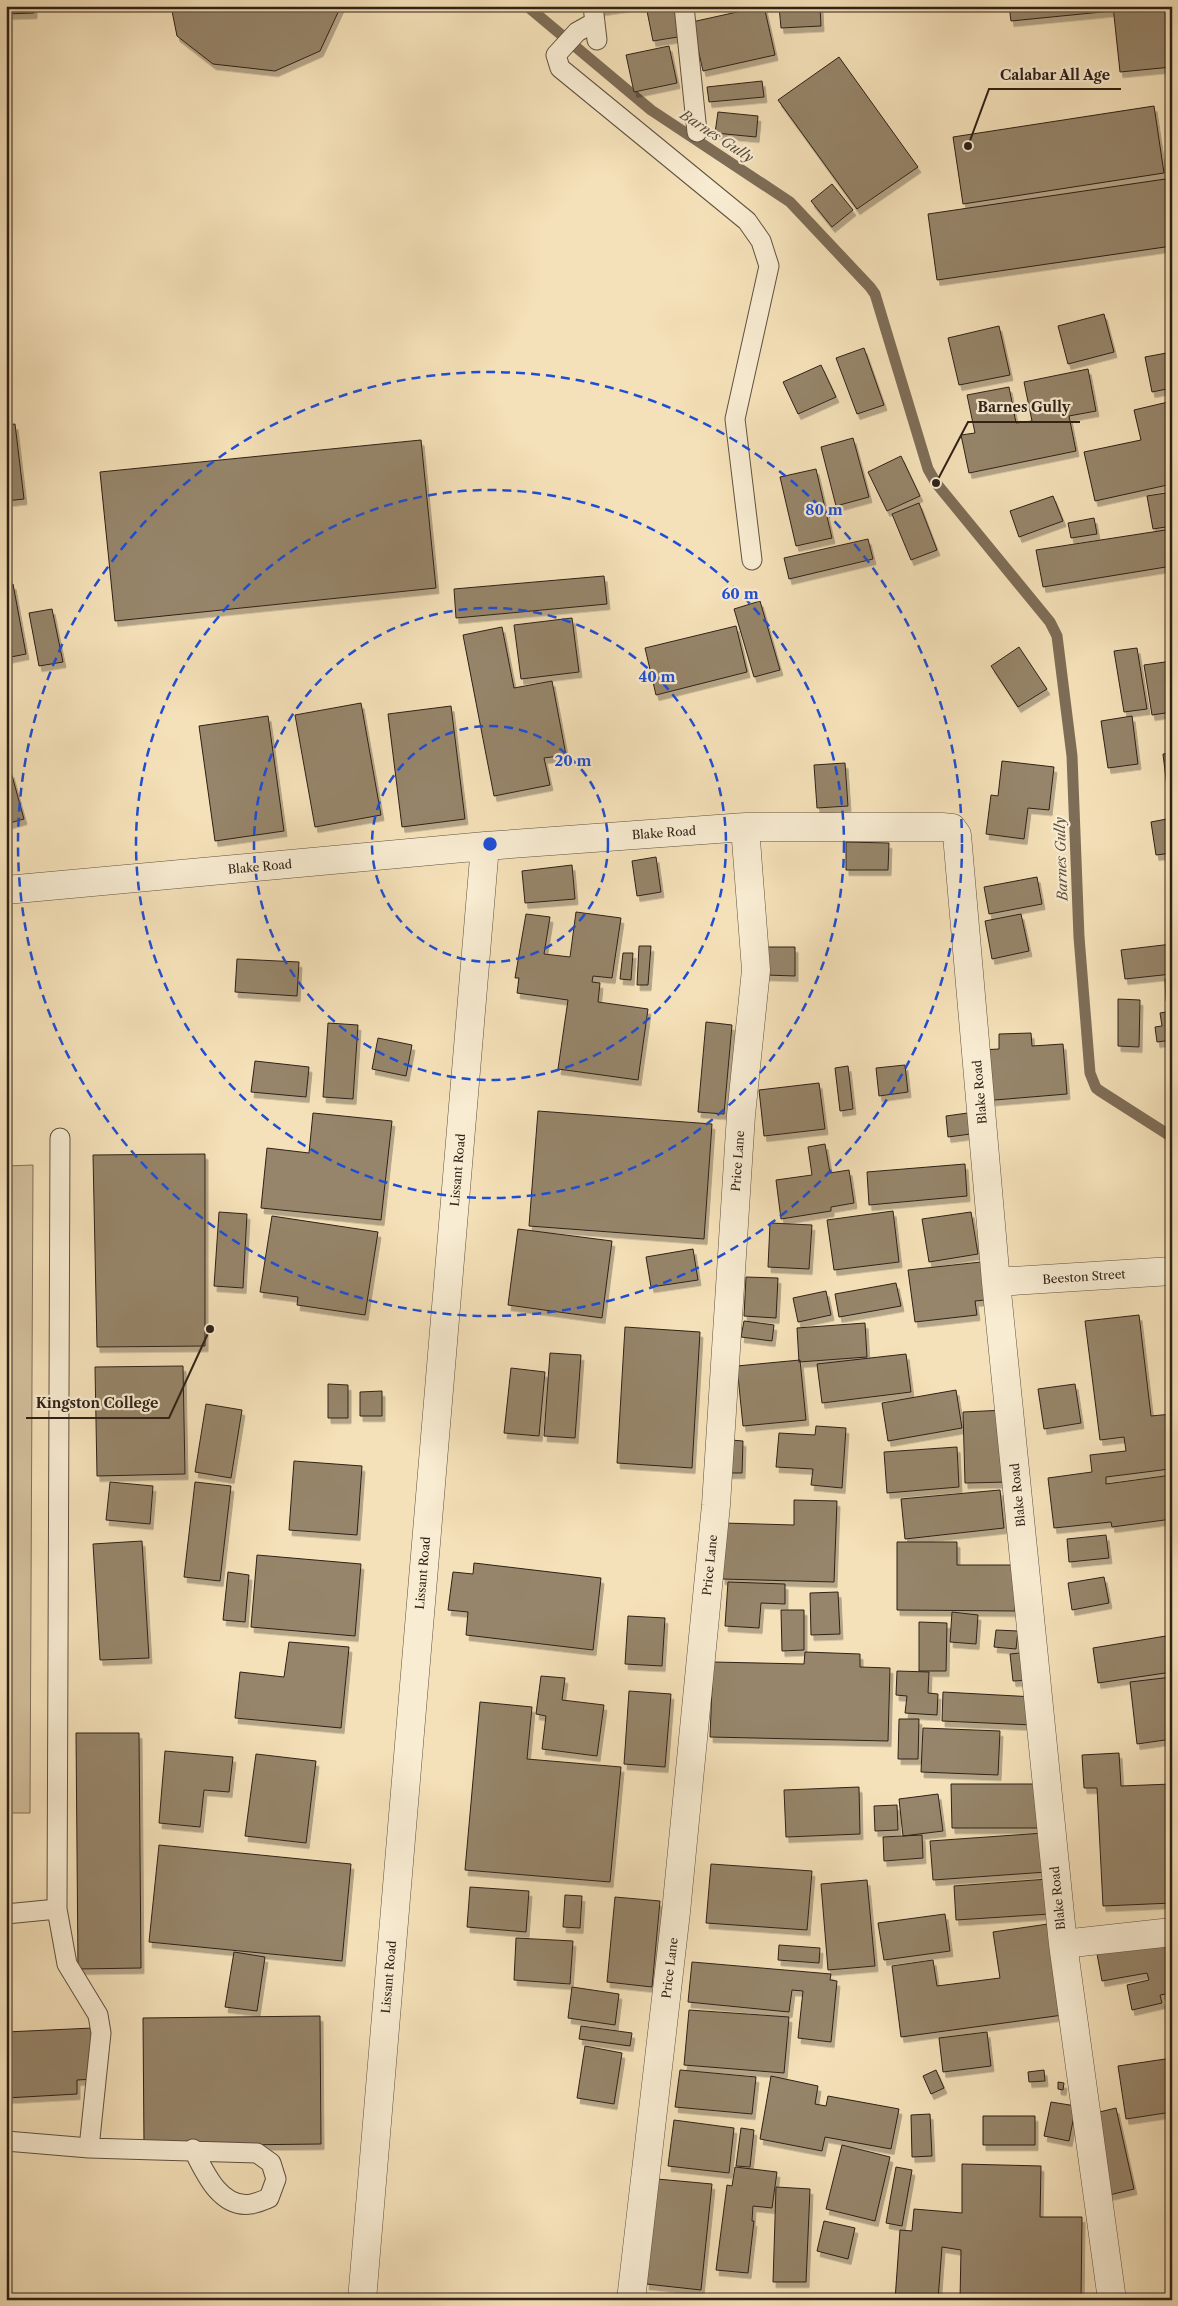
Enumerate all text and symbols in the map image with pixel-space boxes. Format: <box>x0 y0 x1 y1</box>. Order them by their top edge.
callout: Calabar All Age <box>989 60 1121 89</box>
text: Calabar All Age <box>1000 66 1110 84</box>
water label: Barnes Gully <box>676 105 757 166</box>
callout: Barnes Gully <box>968 393 1080 422</box>
text: Barnes Gully <box>978 398 1071 416</box>
text: 80 m <box>805 500 843 519</box>
text: 60 m <box>721 584 759 603</box>
text: 40 m <box>638 667 676 686</box>
text: 20 m <box>554 751 592 770</box>
water label: Barnes Gully <box>1051 817 1071 902</box>
street label: Blake Road <box>631 823 697 842</box>
centre of rings <box>481 835 499 853</box>
street label: Blake Road <box>227 856 293 877</box>
street label: Blake Road <box>969 1059 990 1125</box>
street label: Price Lane <box>728 1130 747 1192</box>
street label: Lissant Road <box>447 1132 468 1207</box>
street label: Beeston Street <box>1042 1266 1127 1287</box>
callout: Kingston College <box>26 1389 169 1418</box>
text: Kingston College <box>36 1394 158 1412</box>
street label: Blake Road <box>1007 1462 1028 1528</box>
street label: Price Lane <box>699 1533 720 1596</box>
street label: Lissant Road <box>412 1535 433 1610</box>
street label: Blake Road <box>1047 1865 1068 1931</box>
street label: Price Lane <box>658 1936 681 1999</box>
street label: Lissant Road <box>378 1939 399 2014</box>

